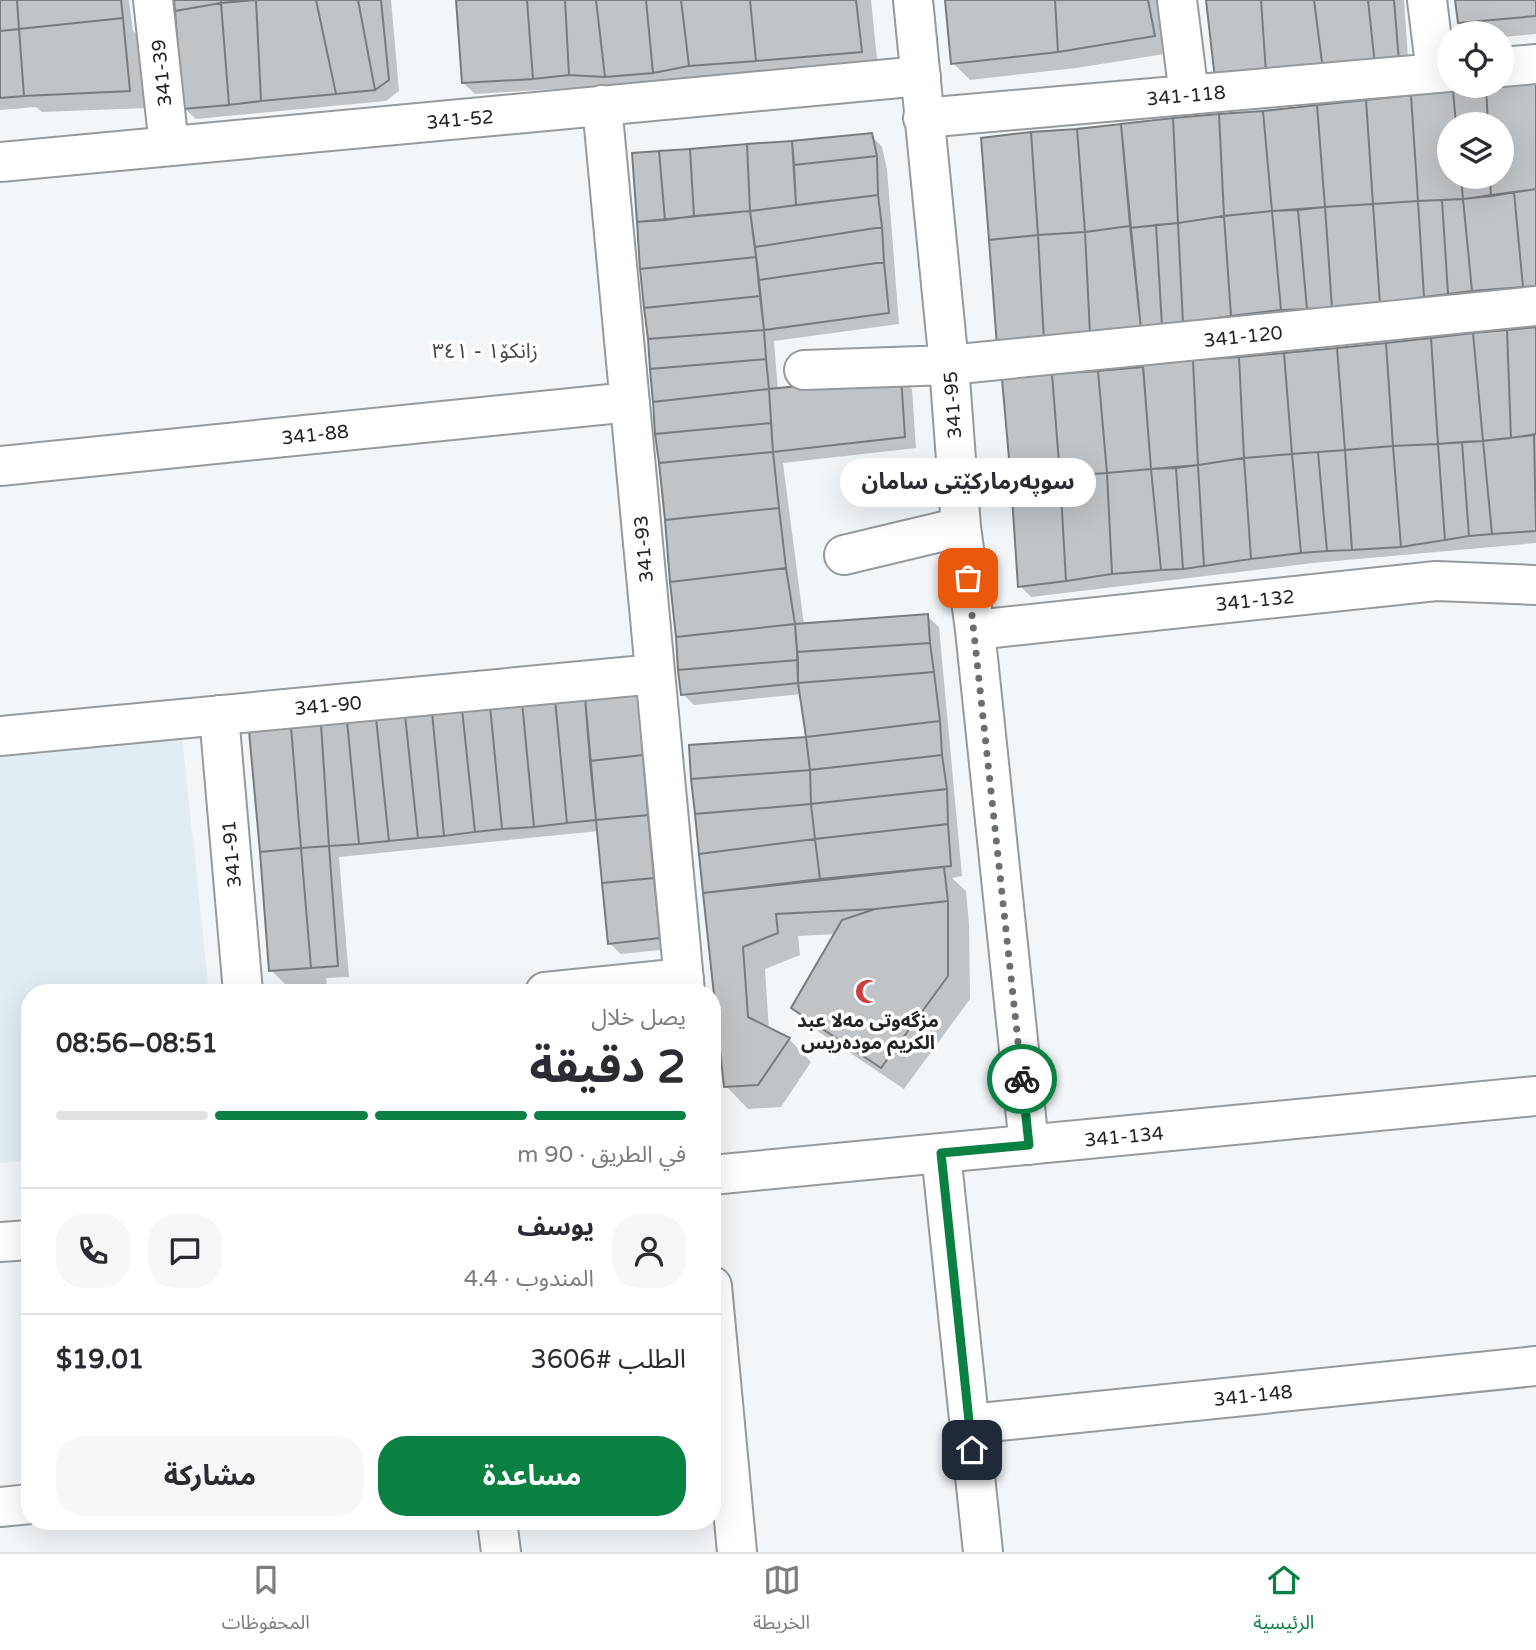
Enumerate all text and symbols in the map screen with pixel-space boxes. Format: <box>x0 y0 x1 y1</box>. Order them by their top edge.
map controls <box>1437 21 1514 189</box>
button: locate <box>1437 21 1514 98</box>
street label: 341-39 <box>148 38 176 108</box>
street label: 341-118 <box>1146 82 1227 110</box>
street label: 341-52 <box>426 106 495 134</box>
button: layers <box>1437 112 1514 189</box>
street label: 341-120 <box>1202 322 1284 352</box>
district label: زانکۆ١ - ٣٤١ <box>432 339 538 364</box>
street label: 341-95 <box>940 371 966 439</box>
street label: 341-88 <box>280 421 350 449</box>
callout: سوپەرمارکێتی سامان <box>840 459 1096 508</box>
text: سوپەرمارکێتی سامان <box>861 468 1075 496</box>
street label: 341-93 <box>630 514 658 583</box>
pin <box>938 548 998 608</box>
icon: bag <box>949 559 987 597</box>
street label: 341-132 <box>1214 586 1296 616</box>
street label: 341-90 <box>294 692 363 720</box>
street label: 341-91 <box>218 819 246 888</box>
mosque icon: مزگه‌وتی مه‌لا عبد الكريم موده‌ریس <box>854 978 882 1006</box>
text: يصل خلال <box>591 1004 686 1032</box>
place label: مزگه‌وتی مه‌لا عبد الكريم موده‌ریس <box>797 1010 939 1057</box>
text: 08:51–08:56 <box>56 1028 218 1059</box>
text: 2 دقيقة <box>529 1040 686 1095</box>
courier <box>987 1044 1057 1114</box>
icon: bike <box>1003 1060 1041 1098</box>
street label: 341-134 <box>1084 1123 1165 1151</box>
text: في الطريق · 90 m <box>517 1141 686 1169</box>
text: يوسف <box>517 1211 594 1242</box>
button: phone <box>56 1214 130 1288</box>
button: chat <box>148 1214 222 1288</box>
button: person <box>612 1214 686 1288</box>
text: المندوب · 4.4 <box>464 1265 594 1293</box>
text: $19.01 <box>56 1344 144 1375</box>
text: الطلب #3606 <box>530 1344 686 1375</box>
street label: 341-148 <box>1212 1381 1294 1411</box>
pin <box>942 1420 1002 1480</box>
icon: home <box>953 1431 991 1469</box>
button: مشاركة <box>56 1436 364 1516</box>
button: مساعدة <box>378 1436 686 1516</box>
tab: المحفوظات <box>222 1561 310 1643</box>
tab: الخريطة <box>753 1561 810 1643</box>
tab: الرئيسية <box>1253 1561 1314 1643</box>

